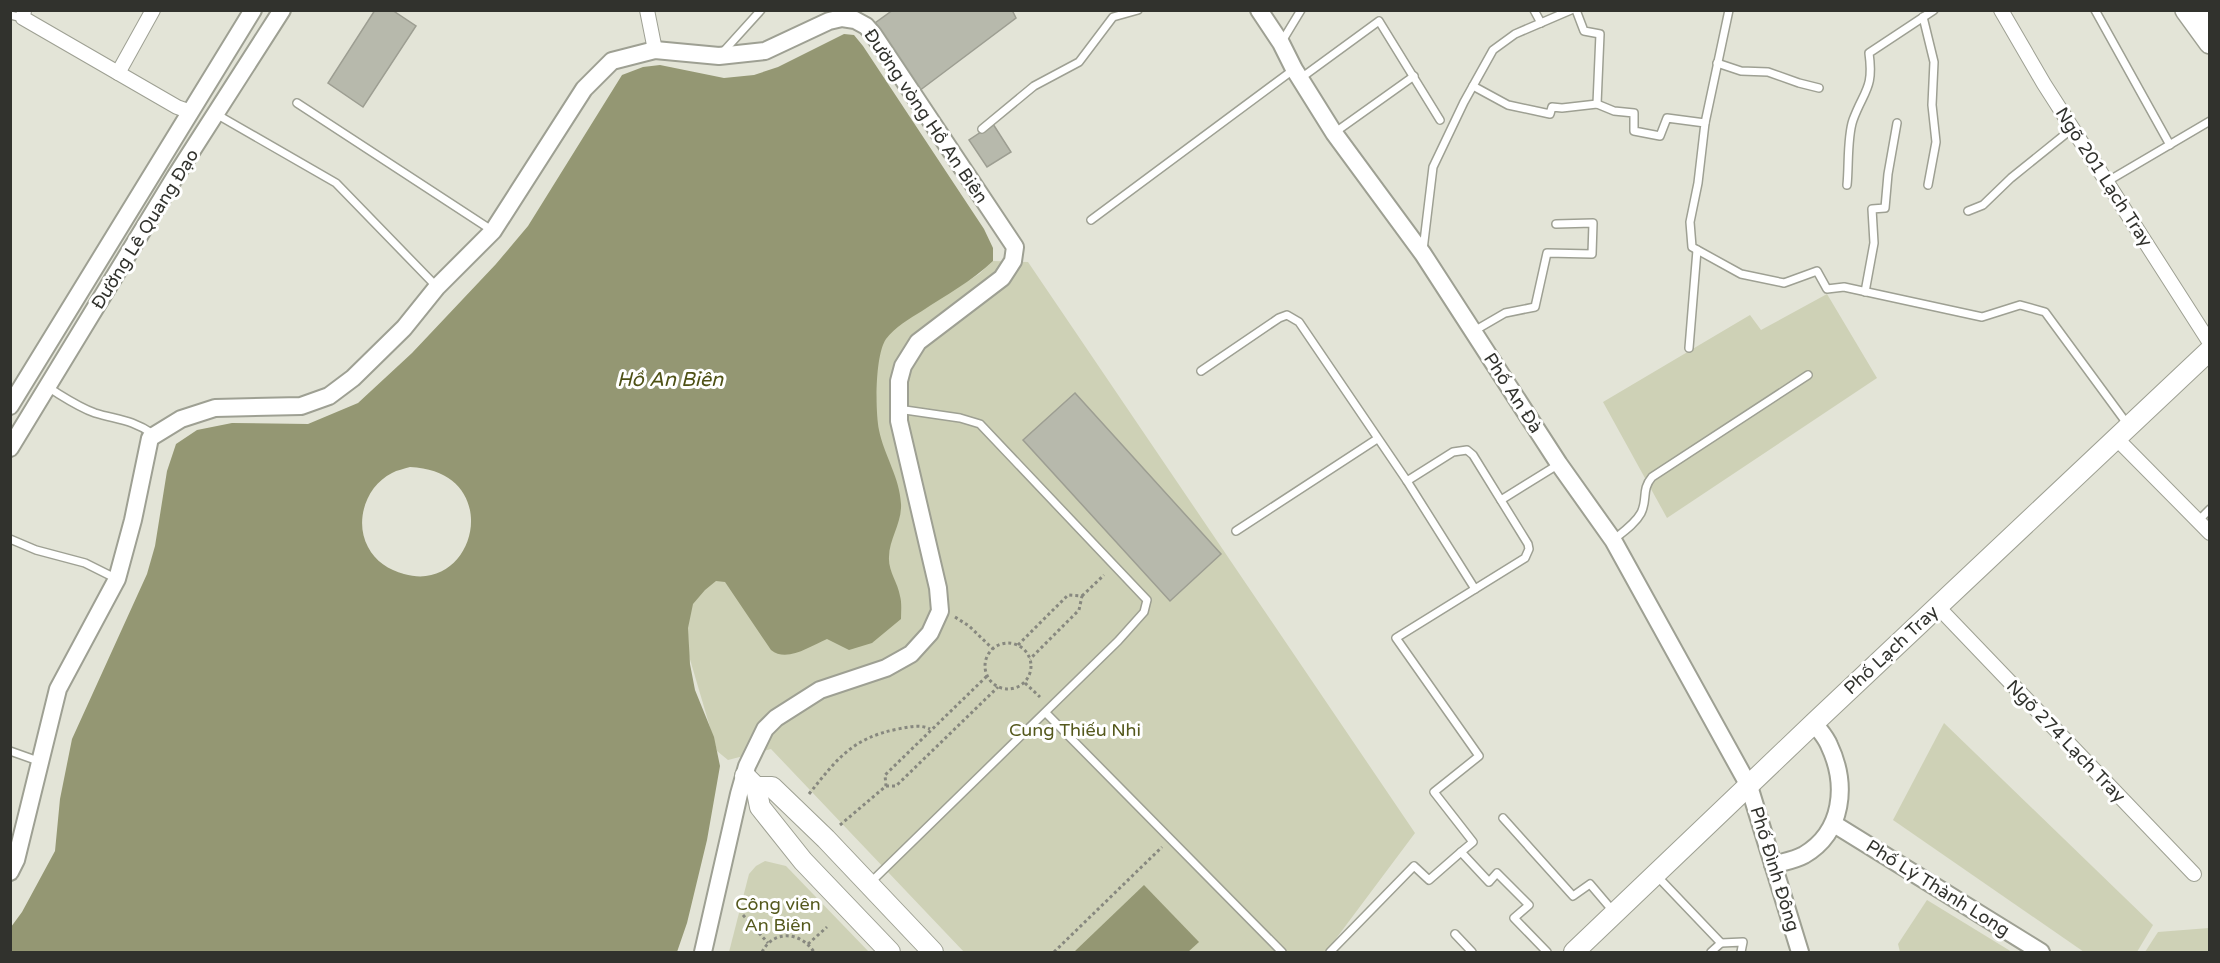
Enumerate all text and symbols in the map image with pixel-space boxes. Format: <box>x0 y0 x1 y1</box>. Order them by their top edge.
street label: Đường vòng Hồ An Biên <box>859 25 993 207</box>
street label: Ngõ 201 Lạch Tray <box>2051 103 2157 251</box>
street label: Đường Lê Quang Đạo <box>87 145 203 313</box>
street label: Phố An Đà <box>1479 349 1547 437</box>
water label: Hồ An Biên <box>617 368 724 392</box>
street label: Phố Lạch Tray <box>1839 601 1943 699</box>
street label: Ngõ 274 Lạch Tray <box>2002 675 2130 807</box>
park label: Cung Thiếu Nhi <box>1009 719 1141 741</box>
street label: Phố Đình Đông <box>1746 804 1804 934</box>
street label: Phố Lý Thành Long <box>1862 835 2014 941</box>
park label: Công viên An Biên <box>735 893 821 936</box>

